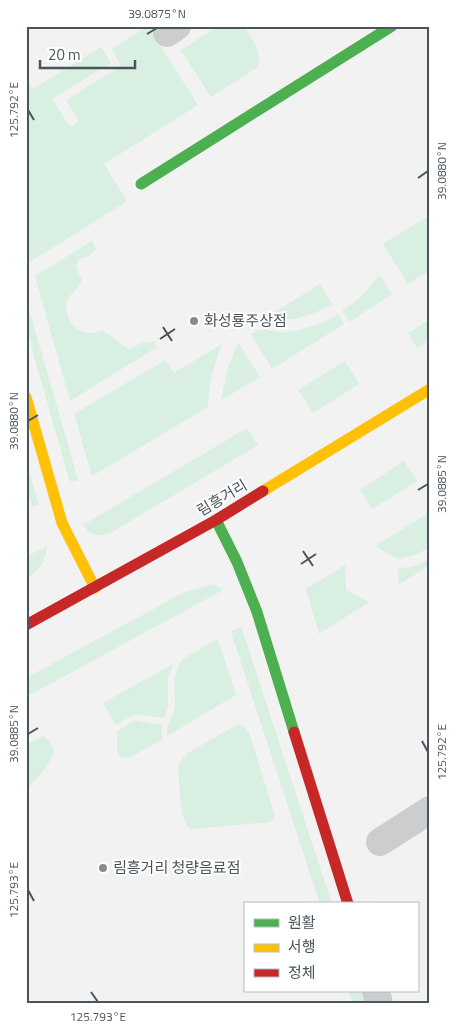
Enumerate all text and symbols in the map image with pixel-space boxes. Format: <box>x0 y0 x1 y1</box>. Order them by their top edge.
text: 39.0875°N <box>128 4 186 23</box>
scale bar <box>40 38 135 70</box>
text: 20 m <box>48 43 81 66</box>
text: 125.792°E <box>4 82 23 138</box>
text: 39.0880°N <box>432 142 451 200</box>
place label: 화성룡주상점 <box>204 309 287 332</box>
marker: 화성룡주상점 <box>188 315 200 327</box>
text: 39.0880°N <box>4 392 23 450</box>
text: 39.0885°N <box>432 455 451 513</box>
street label: 림흥거리 <box>192 473 251 522</box>
text: 39.0885°N <box>4 705 23 763</box>
text: 125.792°E <box>432 724 451 780</box>
place label: 림흥거리 청량음료점 <box>113 856 241 879</box>
text: 125.793°E <box>4 862 23 918</box>
marker: 림흥거리 청량음료점 <box>97 862 109 874</box>
legend <box>244 902 418 992</box>
text: 원활 <box>288 911 316 934</box>
text: 서행 <box>288 935 316 958</box>
text: 정체 <box>288 961 316 984</box>
text: 125.793°E <box>70 1007 126 1026</box>

